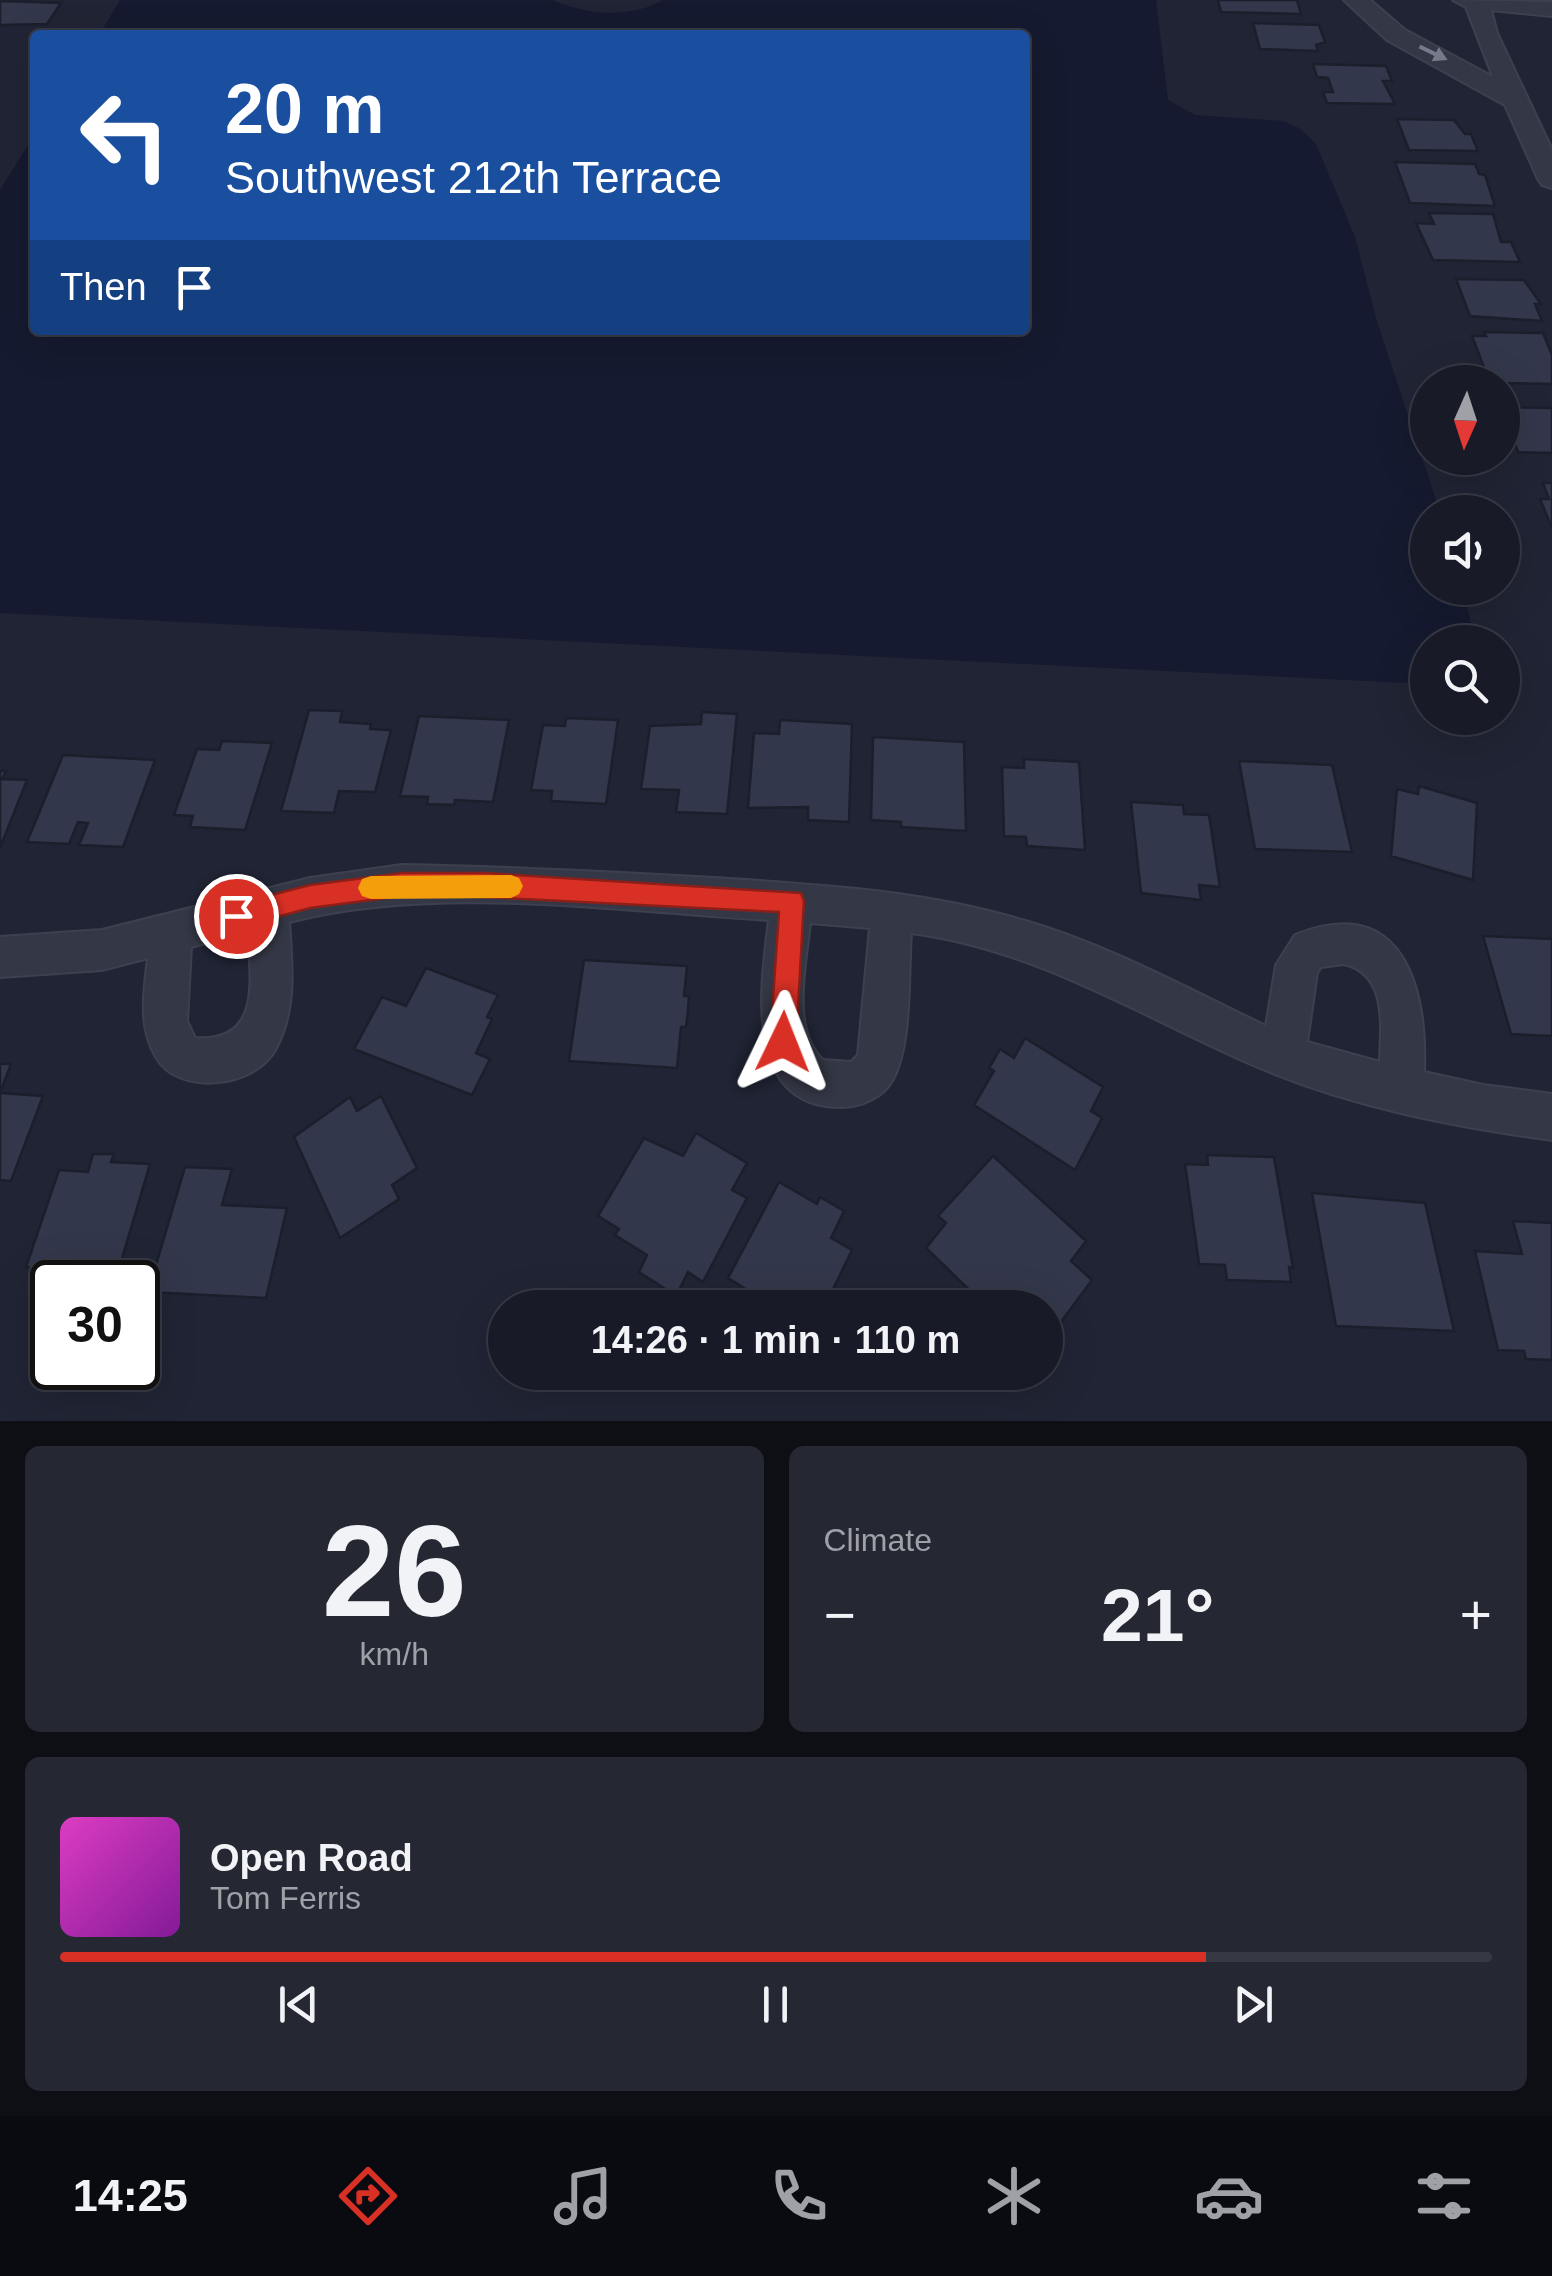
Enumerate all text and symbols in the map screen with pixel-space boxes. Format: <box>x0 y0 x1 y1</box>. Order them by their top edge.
one-way arrow <box>1419 45 1448 62</box>
icon: left <box>60 70 190 200</box>
text: 20 m <box>225 70 385 148</box>
text: Southwest 212th Terrace <box>225 152 722 203</box>
icon: arrive <box>167 260 222 315</box>
text: Then <box>60 266 147 308</box>
north arrow <box>1410 365 1520 475</box>
map controls <box>1410 365 1520 735</box>
button: sound <box>1410 495 1520 605</box>
button: search <box>1410 625 1520 735</box>
pin <box>194 874 279 959</box>
icon: arrive <box>209 889 264 944</box>
position arrow <box>731 990 835 1094</box>
speed limit sign: 30 <box>30 1260 160 1390</box>
text: 14:26 · 1 min · 110 m <box>591 1319 960 1361</box>
text: 26 <box>322 1498 467 1644</box>
text: Climate <box>824 1522 932 1558</box>
text: 21° <box>1101 1573 1214 1657</box>
text: − <box>824 1584 856 1646</box>
text: + <box>1460 1584 1492 1646</box>
text: km/h <box>360 1636 429 1672</box>
text: Open Road <box>210 1837 413 1879</box>
text: Tom Ferris <box>210 1880 361 1916</box>
icon: previous <box>271 1977 326 2032</box>
icon: pause <box>748 1977 803 2032</box>
icon: next <box>1226 1977 1281 2032</box>
icon: directions <box>333 2161 403 2231</box>
icon: music <box>548 2161 618 2231</box>
icon: phone <box>764 2161 834 2231</box>
icon: climate <box>979 2161 1049 2231</box>
icon: car <box>1194 2161 1264 2231</box>
icon: filters <box>1409 2161 1479 2231</box>
text: 14:25 <box>73 2170 188 2221</box>

